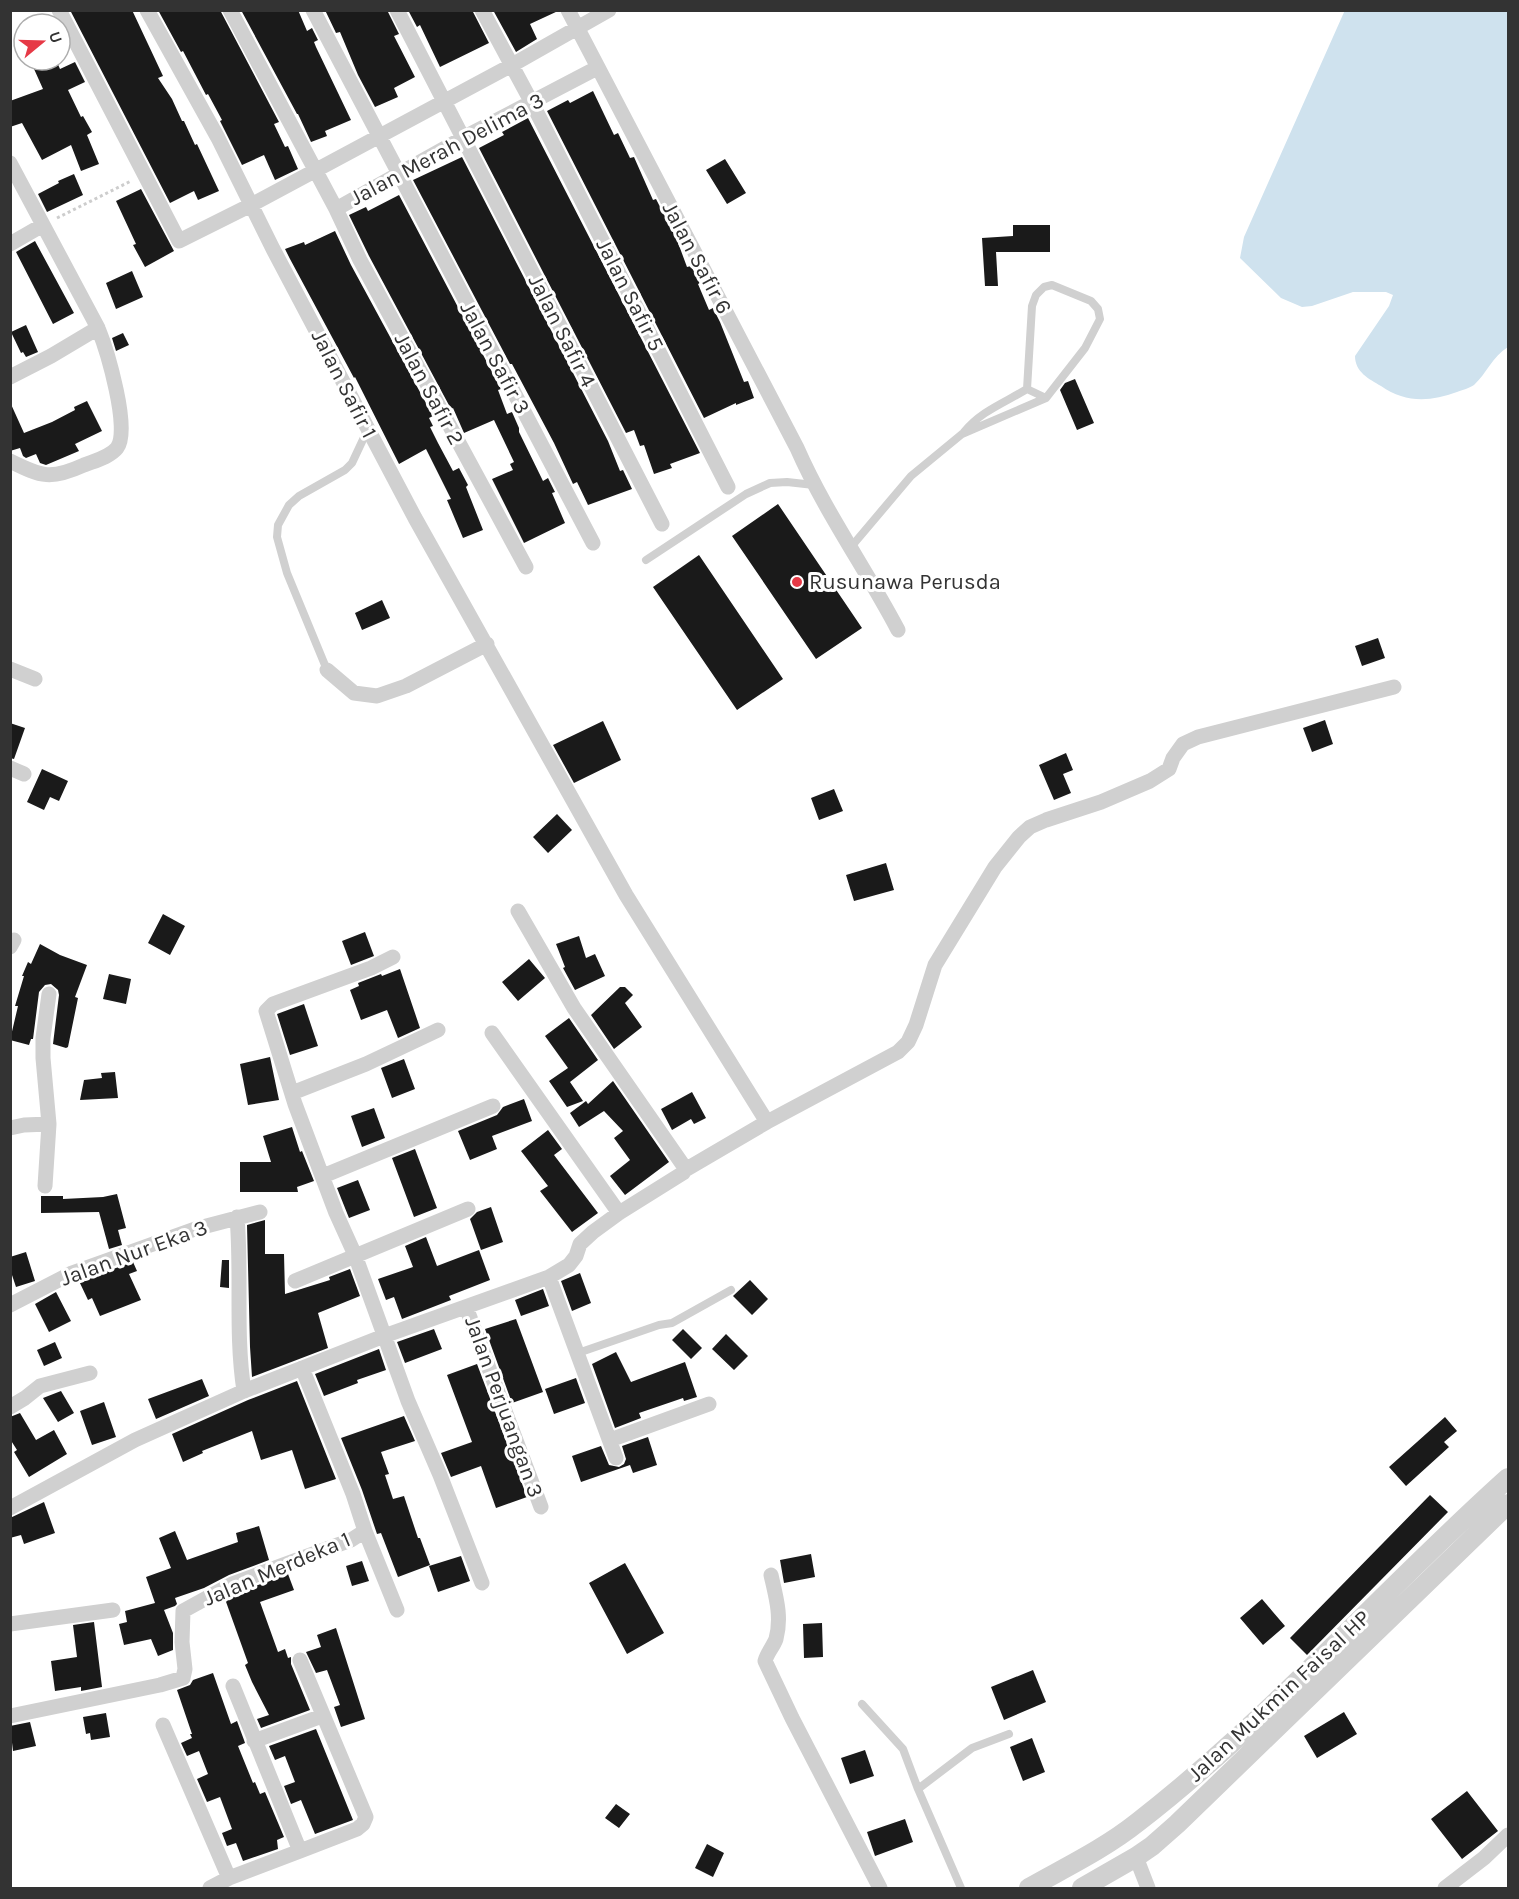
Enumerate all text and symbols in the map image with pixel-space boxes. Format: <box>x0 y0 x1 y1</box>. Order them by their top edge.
north arrow <box>12 12 72 72</box>
text: U <box>45 29 66 46</box>
street label: Jalan Merah Delima 3 <box>346 87 548 211</box>
street label: Jalan Safir 6 <box>657 198 737 318</box>
street label: Jalan Safir 5 <box>591 234 669 356</box>
street label: Jalan Safir 4 <box>523 270 601 392</box>
street label: Jalan Safir 3 <box>455 297 535 419</box>
street label: Jalan Safir 1 <box>306 326 382 442</box>
street label: Jalan Safir 2 <box>389 329 469 449</box>
place label: Rusunawa Perusda <box>809 569 1001 595</box>
marker: Rusunawa Perusda <box>790 575 804 589</box>
street label: Jalan Nur Eka 3 <box>57 1214 211 1292</box>
street label: Jalan Perjuangan 3 <box>459 1313 549 1501</box>
street label: Jalan Merdeka 1 <box>200 1526 354 1612</box>
street label: Jalan Mukmin Faisal HP <box>1183 1605 1375 1787</box>

